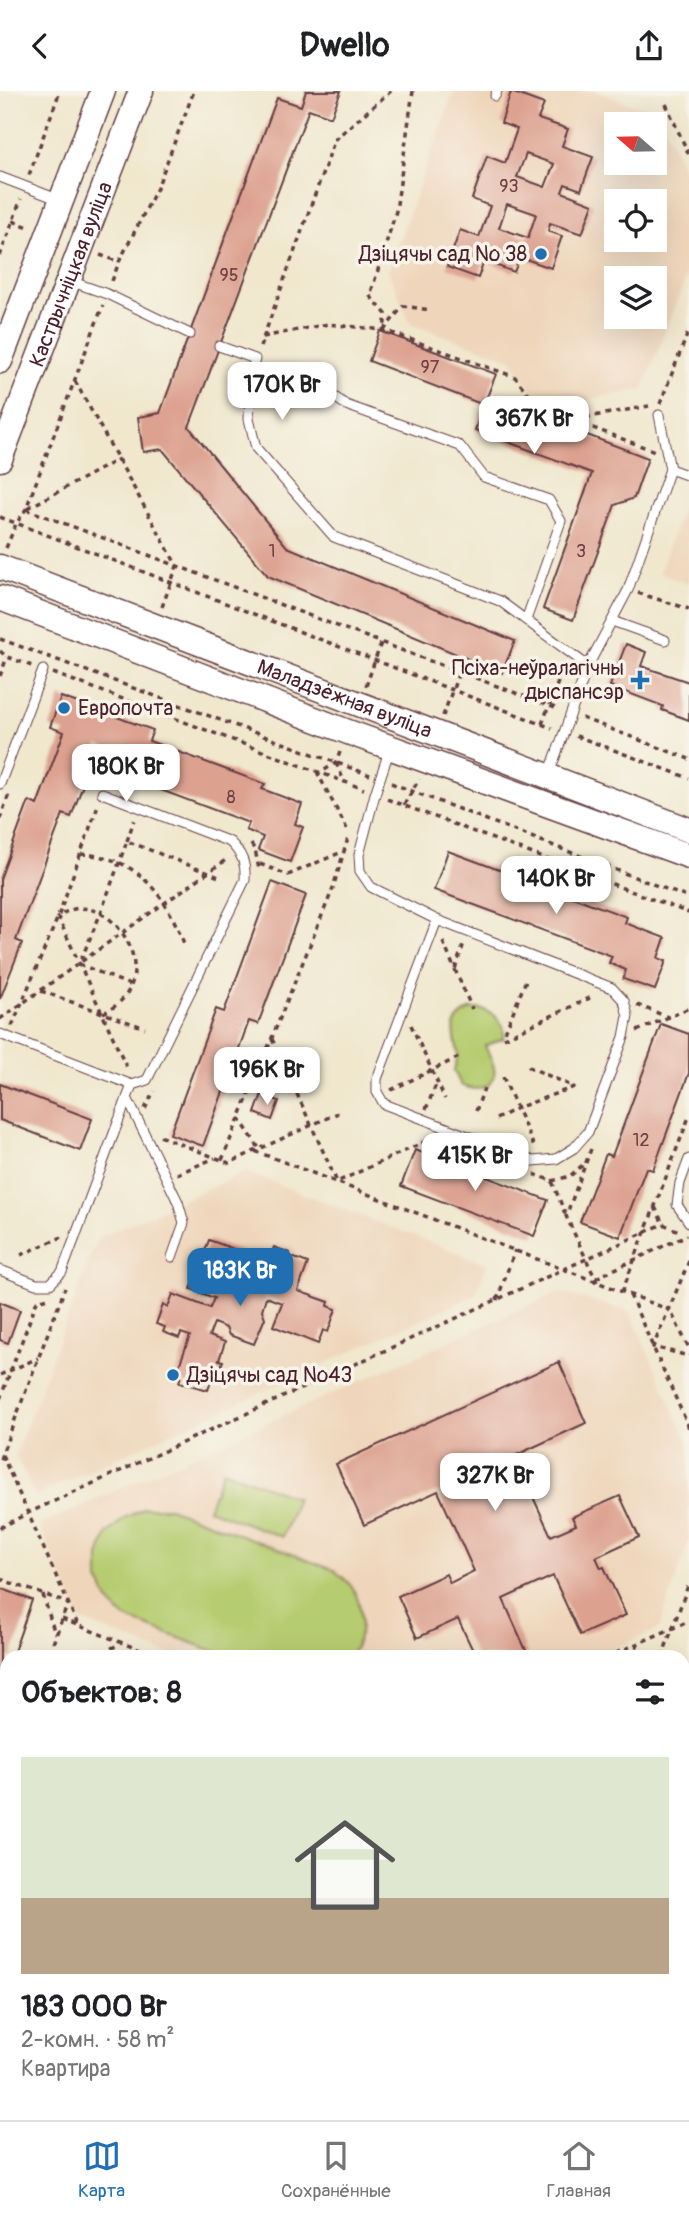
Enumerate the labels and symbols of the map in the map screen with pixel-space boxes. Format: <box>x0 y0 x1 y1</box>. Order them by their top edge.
north arrow <box>604 112 667 175</box>
house number: 93 <box>499 175 519 198</box>
street label: Кастрычніцкая вуліца <box>23 178 119 371</box>
place label: Дзіцячы сад № 38 <box>358 241 527 268</box>
marker: Дзіцячы сад № 38 <box>533 246 549 262</box>
house number: 95 <box>219 264 239 287</box>
house number: 97 <box>421 356 440 379</box>
pin: 170K Br <box>217 363 347 422</box>
pin: 367K Br <box>469 397 599 456</box>
house number: 1 <box>268 540 276 563</box>
house number: 3 <box>576 540 586 563</box>
street label: Маладзёжная вуліца <box>254 653 436 744</box>
place label: Псіха-неўралагічны дыспансэр <box>452 655 624 706</box>
marker: Псіха-неўралагічны дыспансэр <box>630 670 650 690</box>
place label: Европочта <box>78 695 173 722</box>
marker: Европочта <box>56 700 72 716</box>
pin: 180K Br <box>61 745 191 804</box>
house number: 8 <box>226 786 236 809</box>
pin: 140K Br <box>491 857 621 916</box>
pin: 196K Br <box>202 1047 332 1107</box>
house number: 12 <box>632 1129 650 1152</box>
pin: 415K Br <box>410 1133 540 1193</box>
pin: 183K Br <box>175 1249 305 1308</box>
place label: Дзіцячы сад №43 <box>186 1362 352 1389</box>
marker: Дзіцячы сад №43 <box>165 1367 181 1383</box>
pin: 327K Br <box>430 1453 560 1513</box>

